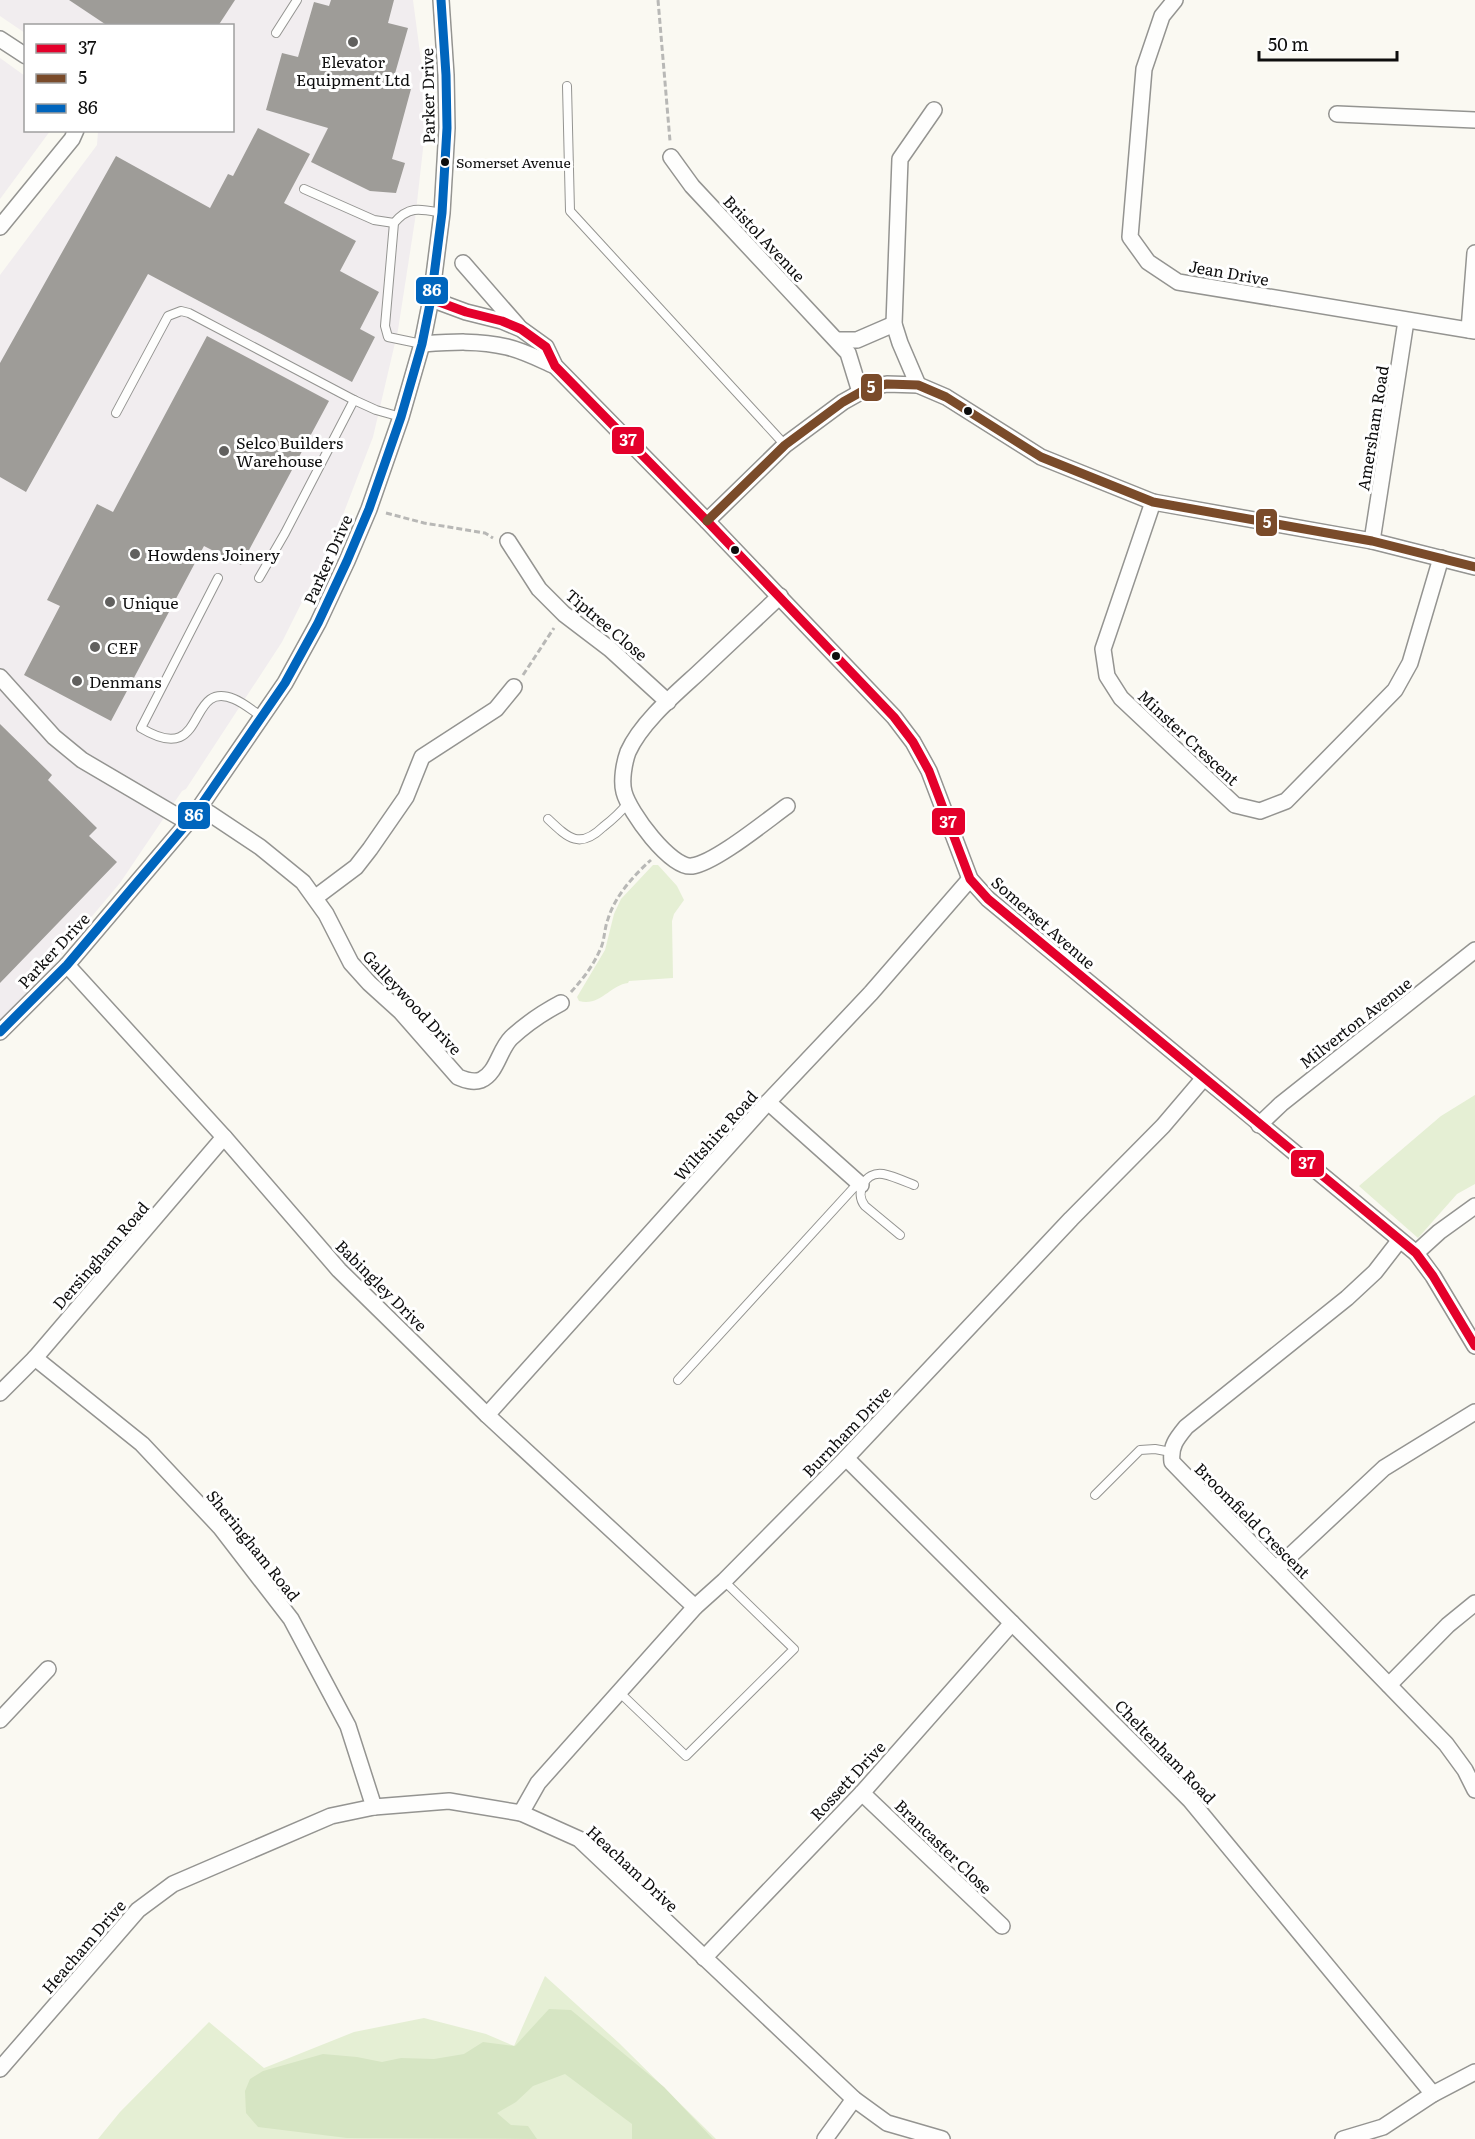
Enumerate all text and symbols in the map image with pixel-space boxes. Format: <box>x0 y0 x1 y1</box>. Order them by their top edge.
legend <box>24 24 234 132</box>
scale bar <box>1259 24 1397 62</box>
text: 50 m <box>1268 30 1309 57</box>
text: 37 <box>78 33 96 60</box>
marker: Elevator Equipment Ltd <box>346 35 360 49</box>
street label: Parker Drive <box>414 48 440 144</box>
place label: Elevator Equipment Ltd <box>296 49 410 91</box>
text: 5 <box>78 63 87 90</box>
text: 86 <box>78 93 98 120</box>
place label: Somerset Avenue <box>456 152 571 172</box>
marker: Somerset Avenue <box>439 156 451 168</box>
street label: Bristol Avenue <box>718 189 812 287</box>
street label: Jean Drive <box>1187 253 1271 291</box>
line badge: 86 <box>415 276 449 305</box>
text: 86 <box>423 277 441 301</box>
street label: Amersham Road <box>1350 363 1394 492</box>
line badge: 5 <box>860 373 883 402</box>
text: 5 <box>867 374 876 398</box>
unlabelled marker <box>962 405 974 417</box>
line badge: 37 <box>611 426 645 455</box>
text: 37 <box>619 427 637 451</box>
place label: Selco Builders Warehouse <box>236 430 343 472</box>
marker: Selco Builders Warehouse <box>217 444 231 458</box>
line badge: 5 <box>1255 508 1278 537</box>
text: 5 <box>1263 509 1272 533</box>
street label: Parker Drive <box>297 510 357 608</box>
place label: Howdens Joinery <box>147 542 281 566</box>
unlabelled marker <box>729 544 741 556</box>
marker: Howdens Joinery <box>128 547 142 561</box>
street label: Tiptree Close <box>561 582 653 666</box>
place label: Unique <box>122 590 178 614</box>
marker: Unique <box>103 595 117 609</box>
place label: CEF <box>107 635 138 659</box>
marker: CEF <box>88 640 102 654</box>
unlabelled marker <box>830 650 842 662</box>
place label: Denmans <box>89 669 161 693</box>
marker: Denmans <box>70 674 84 688</box>
street label: Minster Crescent <box>1133 684 1245 791</box>
line badge: 86 <box>177 801 211 830</box>
text: 86 <box>185 802 203 826</box>
line badge: 37 <box>931 807 966 836</box>
text: 37 <box>939 809 957 833</box>
street label: Somerset Avenue <box>987 870 1101 974</box>
street label: Parker Drive <box>12 907 94 993</box>
street label: Galleywood Drive <box>358 944 468 1060</box>
street label: Milverton Avenue <box>1294 971 1416 1073</box>
street label: Wiltshire Road <box>668 1084 762 1186</box>
line badge: 37 <box>1290 1149 1325 1178</box>
text: 37 <box>1298 1150 1316 1174</box>
street label: Dersingham Road <box>46 1195 154 1314</box>
street label: Babingley Drive <box>331 1234 433 1336</box>
street label: Burnham Drive <box>796 1380 896 1482</box>
street label: Broomfield Crescent <box>1190 1457 1317 1584</box>
street label: Sheringham Road <box>202 1484 307 1606</box>
street label: Cheltenham Road <box>1110 1694 1222 1809</box>
street label: Rossett Drive <box>804 1735 890 1825</box>
street label: Brancaster Close <box>890 1793 998 1899</box>
street label: Heacham Drive <box>582 1819 684 1917</box>
street label: Heacham Drive <box>35 1894 131 1998</box>

